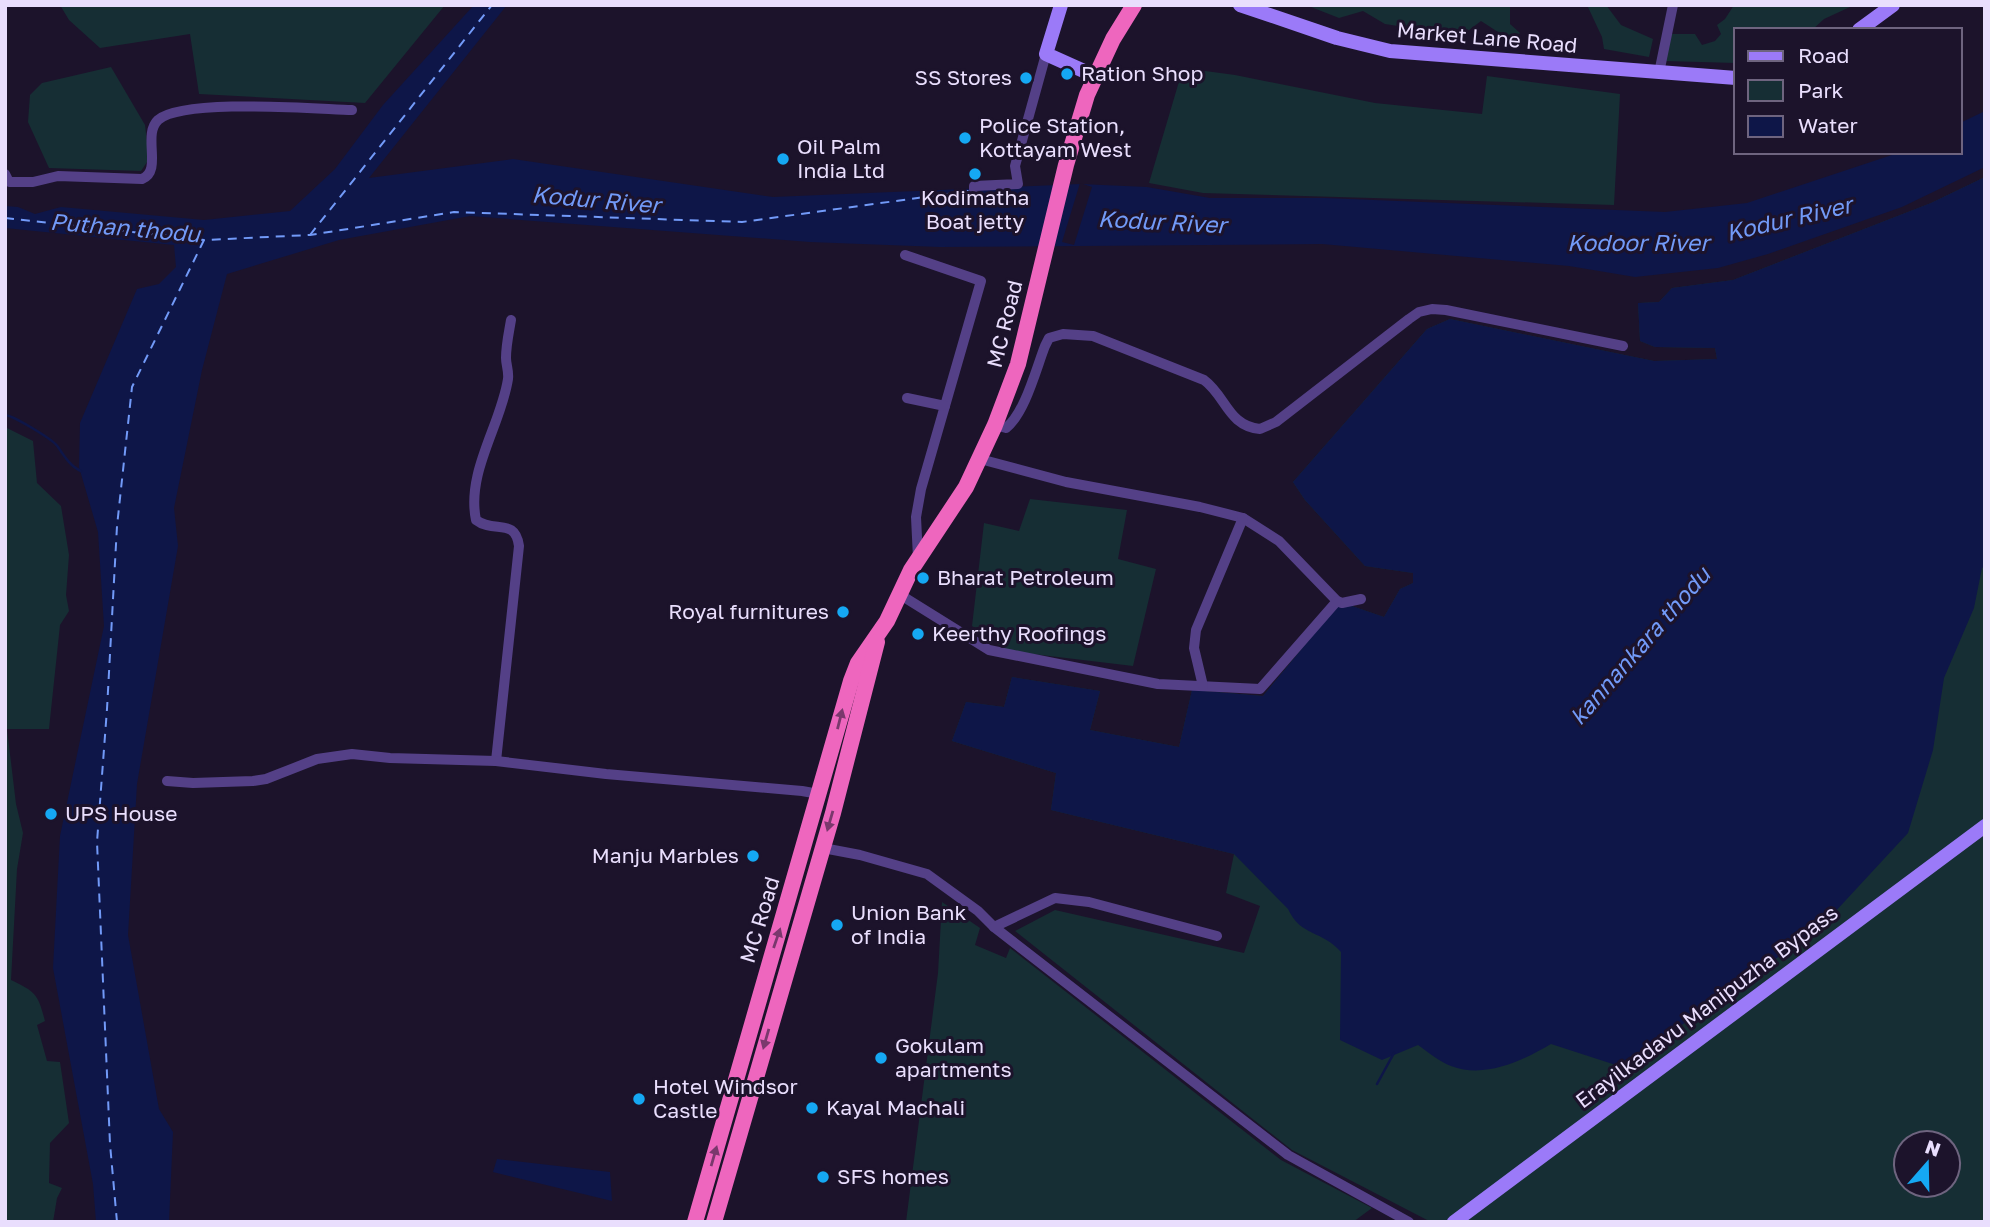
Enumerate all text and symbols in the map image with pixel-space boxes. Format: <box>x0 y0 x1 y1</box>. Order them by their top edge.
street label: Market Lane Road <box>1396 16 1578 58</box>
legend <box>1734 28 1962 154</box>
text: Road <box>1798 42 1849 68</box>
place label: Ration Shop <box>1081 60 1203 86</box>
place label: SS Stores <box>915 64 1012 90</box>
marker: Ration Shop <box>1059 66 1075 82</box>
marker: SS Stores <box>1018 70 1034 86</box>
text: Park <box>1798 77 1844 103</box>
place label: Police Station, Kottayam West <box>979 112 1132 162</box>
text: Water <box>1798 112 1858 138</box>
marker: Police Station, Kottayam West <box>957 130 973 146</box>
place label: Oil Palm India Ltd <box>797 133 885 183</box>
marker: Oil Palm India Ltd <box>775 151 791 167</box>
marker: Kodimatha Boat jetty <box>967 166 983 182</box>
water label: Kodur River <box>531 179 664 219</box>
place label: Kodimatha Boat jetty <box>921 184 1029 234</box>
water label: Kodur River <box>1723 189 1857 246</box>
water label: Kodur River <box>1097 204 1230 239</box>
water label: Puthan thodu <box>49 207 203 248</box>
water label: Kodoor River <box>1567 228 1712 256</box>
street label: MC Road <box>981 277 1027 370</box>
water label: kannankara thodu <box>1563 559 1717 730</box>
place label: Bharat Petroleum <box>937 564 1114 590</box>
marker: Bharat Petroleum <box>915 570 931 586</box>
place label: Royal furnitures <box>668 598 829 624</box>
marker: Royal furnitures <box>835 604 851 620</box>
place label: Keerthy Roofings <box>932 620 1106 646</box>
marker: Keerthy Roofings <box>910 626 926 642</box>
one-way arrow <box>836 709 846 730</box>
place label: UPS House <box>65 800 177 826</box>
marker: UPS House <box>43 806 59 822</box>
one-way arrow <box>825 811 835 832</box>
place label: Manju Marbles <box>592 842 739 868</box>
marker: Manju Marbles <box>745 848 761 864</box>
street label: MC Road <box>734 873 784 966</box>
place label: Union Bank of India <box>851 899 966 949</box>
street label: Erayilkadavu Manipuzha Bypass <box>1570 899 1843 1113</box>
marker: Union Bank of India <box>829 917 845 933</box>
one-way arrow <box>772 927 783 948</box>
one-way arrow <box>761 1029 771 1050</box>
place label: Gokulam apartments <box>895 1032 1012 1082</box>
marker: Gokulam apartments <box>873 1050 889 1066</box>
place label: Hotel Windsor Castle <box>653 1073 798 1123</box>
marker: Hotel Windsor Castle <box>631 1091 647 1107</box>
place label: Kayal Machali <box>826 1094 965 1120</box>
marker: Kayal Machali <box>804 1100 820 1116</box>
north arrow <box>1892 1129 1962 1199</box>
text: N <box>1922 1134 1944 1161</box>
one-way arrow <box>709 1145 719 1166</box>
place label: SFS homes <box>837 1163 949 1189</box>
marker: SFS homes <box>815 1169 831 1185</box>

